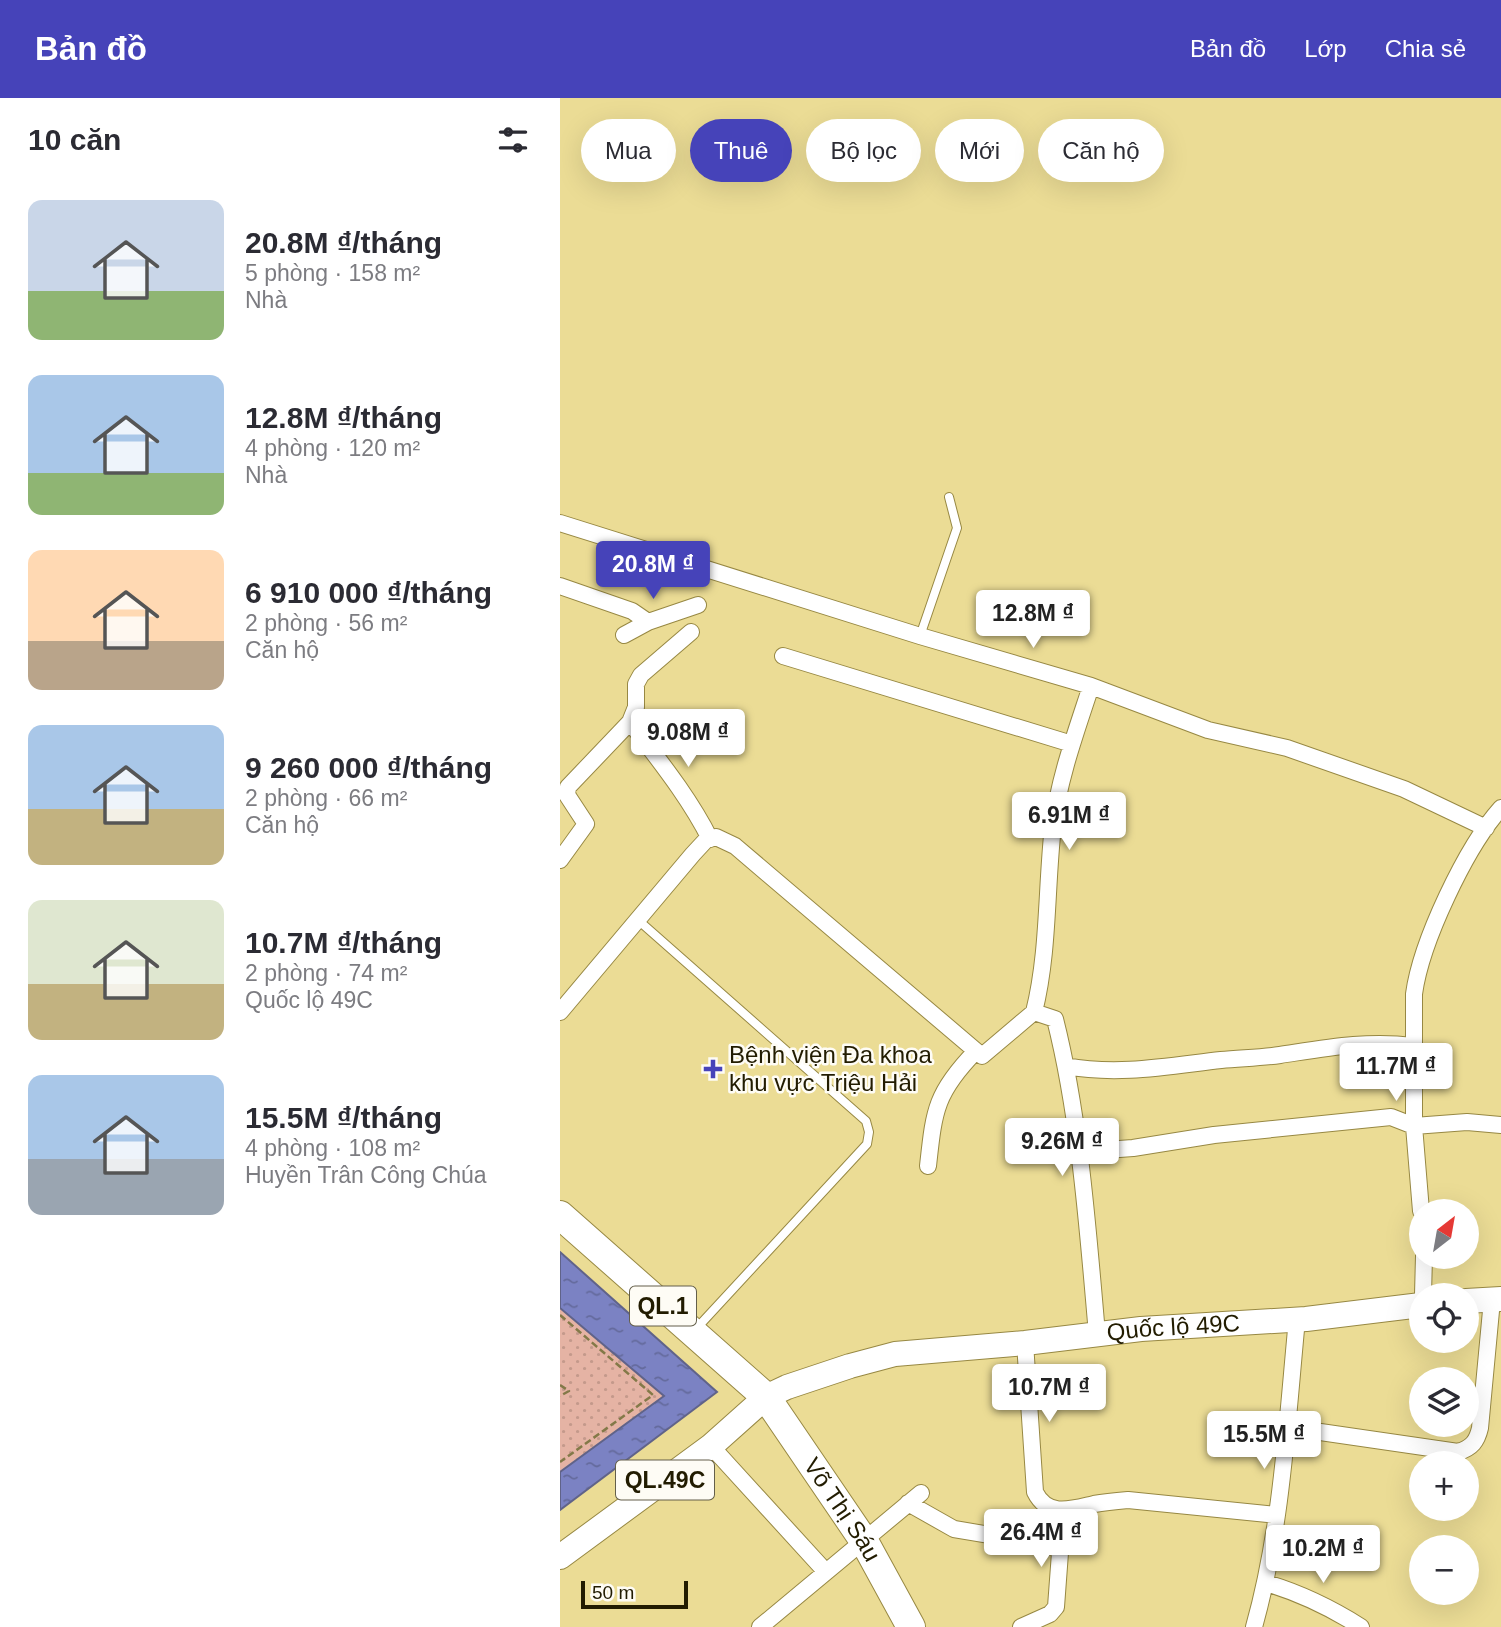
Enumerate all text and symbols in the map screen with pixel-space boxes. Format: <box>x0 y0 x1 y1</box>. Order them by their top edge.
text: Bản đồ <box>35 30 147 67</box>
text: Bản đồ <box>1190 35 1266 62</box>
text: Lớp <box>1304 35 1347 62</box>
text: Chia sẻ <box>1385 35 1466 62</box>
chip: Mua <box>581 119 676 182</box>
chip: Thuê <box>690 119 792 182</box>
chip: Bộ lọc <box>806 119 921 182</box>
chip: Mới <box>935 119 1024 182</box>
chip: Căn hộ <box>1038 119 1164 182</box>
icon: filters <box>494 121 532 159</box>
text: 10 căn <box>28 123 121 156</box>
text: 20.8M ₫/tháng <box>245 226 442 259</box>
icon: home <box>84 228 168 312</box>
text: 5 phòng · 158 m² <box>245 260 420 286</box>
text: Nhà <box>245 287 287 313</box>
text: 12.8M ₫/tháng <box>245 401 442 434</box>
icon: home <box>84 403 168 487</box>
text: 4 phòng · 120 m² <box>245 435 420 461</box>
text: Nhà <box>245 462 287 488</box>
pin: 20.8M ₫ <box>588 542 718 601</box>
text: 20.8M ₫ <box>612 551 694 577</box>
text: 6 910 000 ₫/tháng <box>245 576 492 609</box>
icon: home <box>84 578 168 662</box>
pin: 12.8M ₫ <box>968 590 1098 650</box>
text: 12.8M ₫ <box>992 600 1074 626</box>
text: 2 phòng · 56 m² <box>245 610 407 636</box>
text: Căn hộ <box>245 637 319 663</box>
pin: 9.08M ₫ <box>623 710 753 769</box>
text: 9.08M ₫ <box>647 719 729 745</box>
text: 9 260 000 ₫/tháng <box>245 751 492 784</box>
icon: home <box>84 753 168 837</box>
text: 2 phòng · 66 m² <box>245 785 407 811</box>
pin: 6.91M ₫ <box>1004 792 1134 852</box>
text: 6.91M ₫ <box>1028 802 1110 828</box>
text: Căn hộ <box>245 812 319 838</box>
text: 10.7M ₫/tháng <box>245 926 442 959</box>
icon: home <box>84 928 168 1012</box>
text: 2 phòng · 74 m² <box>245 960 407 986</box>
text: Quốc lộ 49C <box>245 987 373 1013</box>
place label: Bệnh viện Đa khoa khu vực Triệu Hải <box>729 1041 932 1096</box>
pin: 11.7M ₫ <box>1331 1044 1461 1103</box>
text: 11.7M ₫ <box>1356 1053 1436 1079</box>
marker: Bệnh viện Đa khoa khu vực Triệu Hải <box>703 1059 723 1079</box>
text: 15.5M ₫/tháng <box>245 1101 442 1134</box>
icon: home <box>84 1103 168 1187</box>
pin: 9.26M ₫ <box>997 1118 1127 1178</box>
text: 9.26M ₫ <box>1021 1128 1103 1154</box>
text: 4 phòng · 108 m² <box>245 1135 420 1161</box>
text: Huyền Trân Công Chúa <box>245 1162 487 1188</box>
north arrow <box>1409 1199 1479 1269</box>
map controls <box>1409 1199 1479 1605</box>
button: locate <box>1409 1283 1479 1353</box>
road number: QL.1 <box>630 1287 696 1326</box>
street label: Quốc lộ 49C <box>1105 1309 1241 1346</box>
pin: 10.7M ₫ <box>984 1364 1114 1424</box>
button: layers <box>1409 1367 1479 1437</box>
text: 10.7M ₫ <box>1008 1374 1090 1400</box>
pin: 15.5M ₫ <box>1199 1412 1329 1471</box>
text: 15.5M ₫ <box>1223 1421 1305 1447</box>
button: + <box>1409 1451 1479 1521</box>
street label: Võ Thị Sáu <box>799 1453 886 1566</box>
road number: QL.49C <box>616 1460 714 1499</box>
pin: 26.4M ₫ <box>976 1510 1106 1569</box>
text: 26.4M ₫ <box>1000 1519 1082 1545</box>
pin: 10.2M ₫ <box>1258 1526 1388 1585</box>
text: 10.2M ₫ <box>1282 1535 1364 1561</box>
button: − <box>1409 1535 1479 1605</box>
scale bar <box>581 1578 688 1610</box>
text: 50 m <box>592 1582 634 1603</box>

